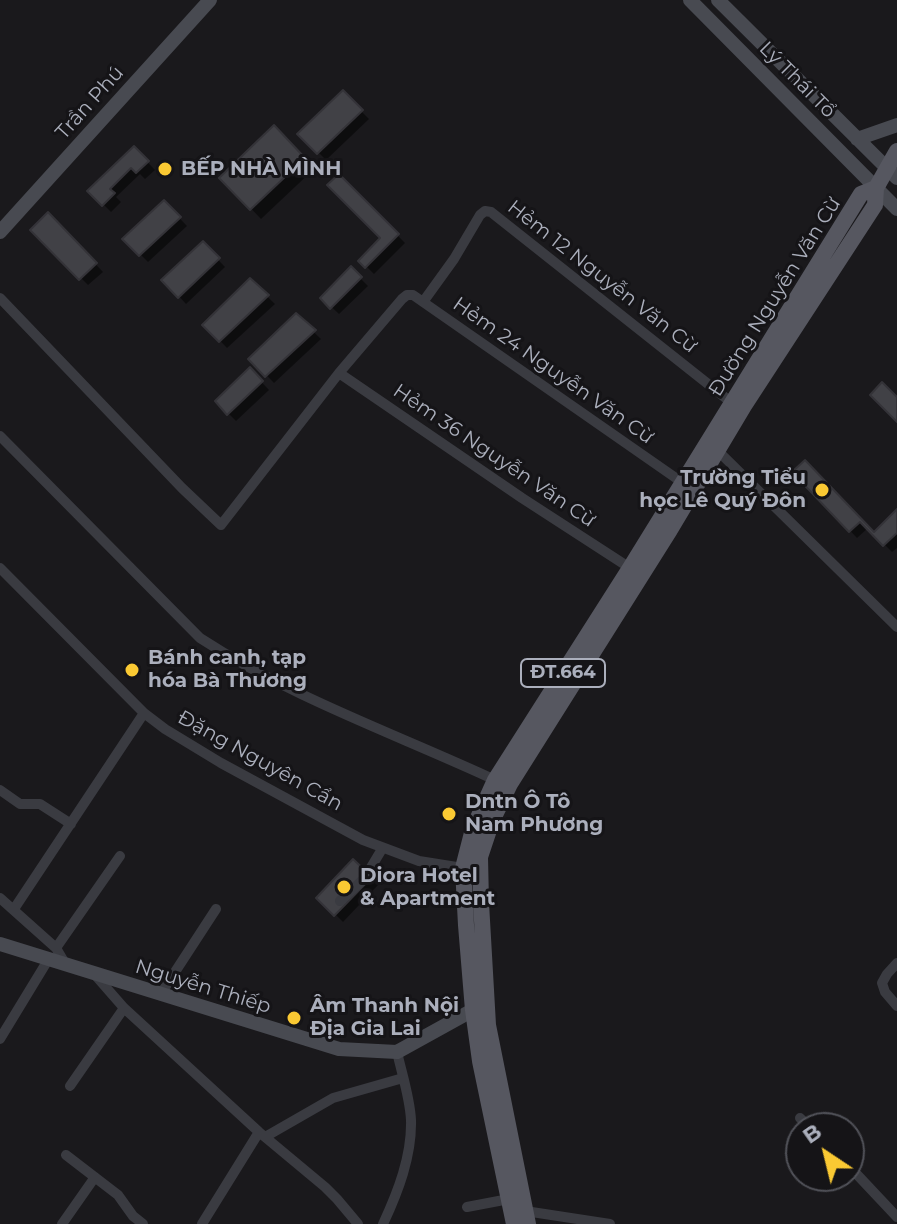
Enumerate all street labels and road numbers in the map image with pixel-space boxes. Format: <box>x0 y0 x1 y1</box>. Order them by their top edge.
street label: Lý Thái Tổ <box>754 37 840 123</box>
street label: Trần Phú <box>51 61 129 145</box>
street label: Đường Nguyễn Văn Cừ <box>704 193 846 401</box>
street label: Hẻm 12 Nguyễn Văn Cừ <box>502 195 702 359</box>
street label: Hẻm 24 Nguyễn Văn Cừ <box>448 292 658 450</box>
street label: Hẻm 36 Nguyễn Văn Cừ <box>388 379 600 533</box>
road number: ĐT.664 <box>521 659 605 687</box>
street label: Đặng Nguyên Cẩn <box>173 706 347 816</box>
street label: Nguyễn Thiếp <box>132 955 274 1019</box>

